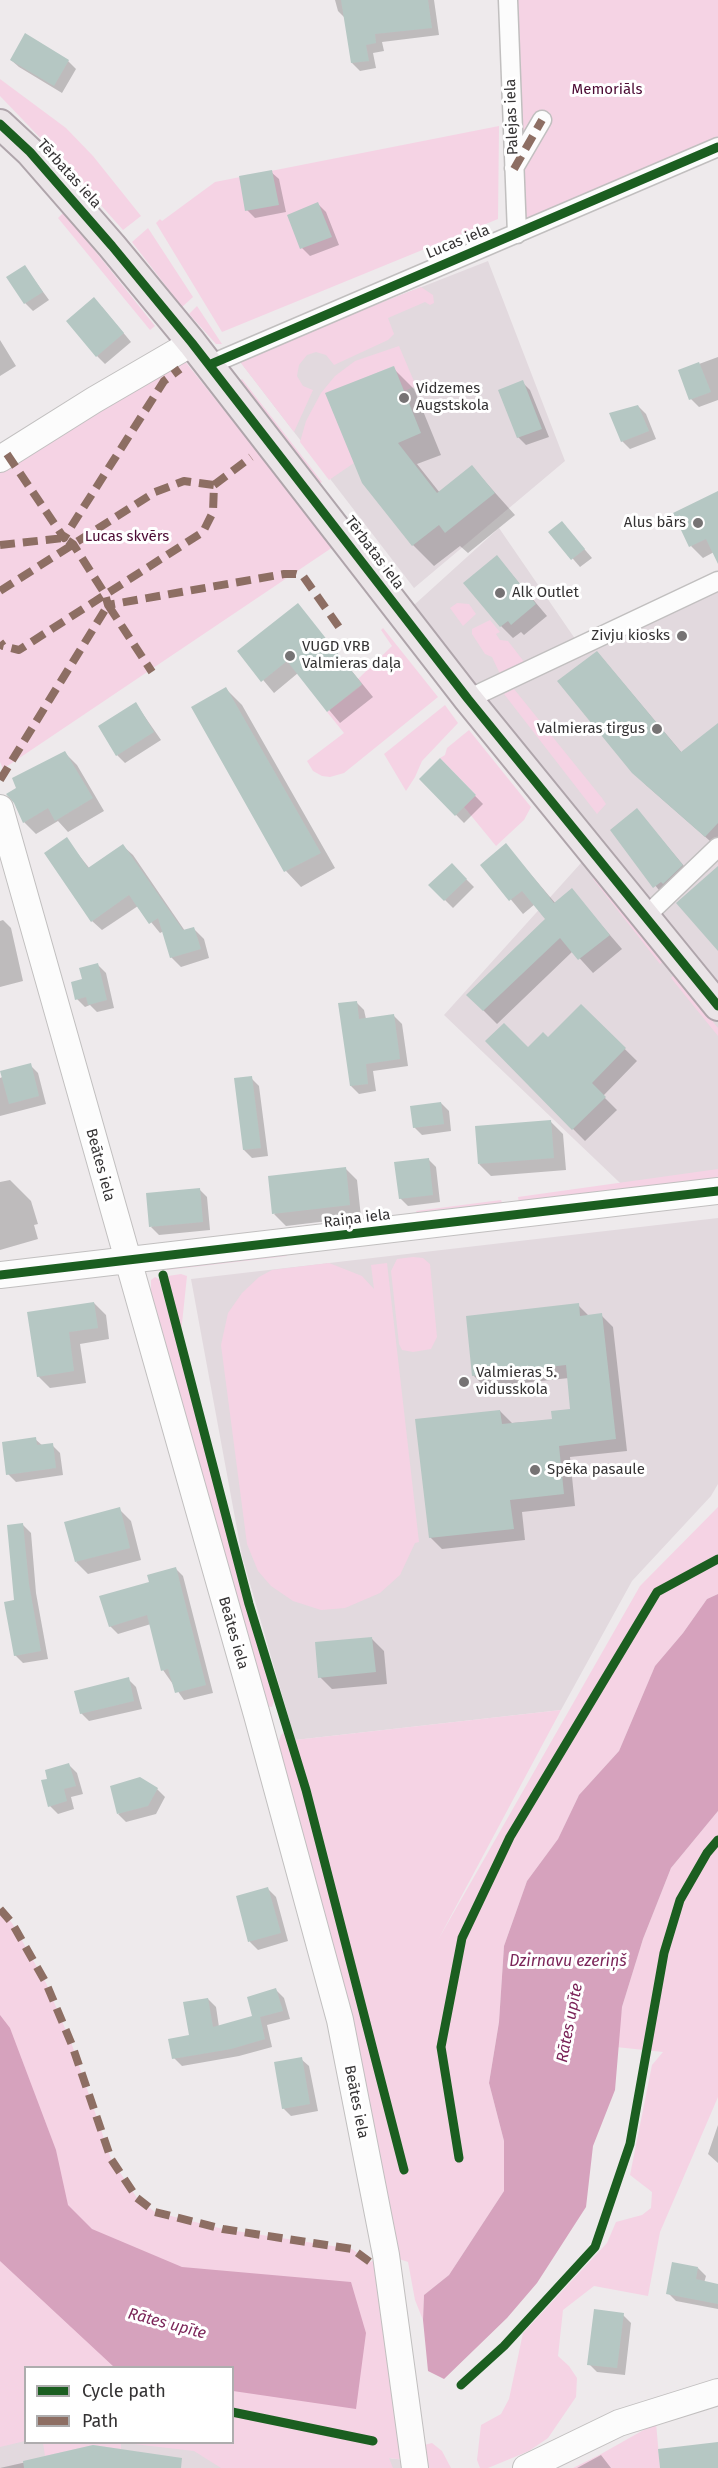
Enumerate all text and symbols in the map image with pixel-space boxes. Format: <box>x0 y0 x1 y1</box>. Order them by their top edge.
street label: Palejas iela <box>502 78 522 156</box>
park label: Memoriāls <box>572 81 642 99</box>
street label: Tērbatas iela <box>33 136 105 212</box>
street label: Lucas iela <box>424 221 492 263</box>
place label: Vidzemes Augstskola <box>416 380 489 415</box>
marker: Vidzemes Augstskola <box>397 391 411 405</box>
street label: Tērbatas iela <box>341 513 407 593</box>
place label: Alus bārs <box>624 514 686 532</box>
marker: Alus bārs <box>691 516 705 530</box>
park label: Lucas skvērs <box>85 528 169 546</box>
place label: Alk Outlet <box>512 584 579 602</box>
marker: Alk Outlet <box>493 586 507 600</box>
place label: Zivju kiosks <box>591 627 670 645</box>
marker: Zivju kiosks <box>675 629 689 643</box>
place label: VUGD VRB Valmieras daļa <box>302 638 401 673</box>
marker: VUGD VRB Valmieras daļa <box>283 649 297 663</box>
place label: Valmieras tirgus <box>537 720 645 738</box>
marker: Valmieras tirgus <box>650 722 664 736</box>
street label: Beātes iela <box>82 1127 118 1203</box>
street label: Raiņa iela <box>323 1206 391 1232</box>
place label: Valmieras 5. vidusskola <box>476 1364 557 1399</box>
marker: Valmieras 5. vidusskola <box>457 1375 471 1389</box>
place label: Spēka pasaule <box>547 1461 645 1479</box>
marker: Spēka pasaule <box>528 1463 542 1477</box>
street label: Beātes iela <box>214 1595 252 1671</box>
water label: Dzirnavu ezeriņš <box>509 1952 627 1972</box>
water label: Rātes upīte <box>553 1982 587 2064</box>
street label: Beātes iela <box>340 2064 372 2140</box>
water label: Rātes upīte <box>126 2304 208 2344</box>
legend <box>24 2366 234 2444</box>
text: Cycle path <box>82 2380 166 2402</box>
text: Path <box>82 2410 118 2432</box>

